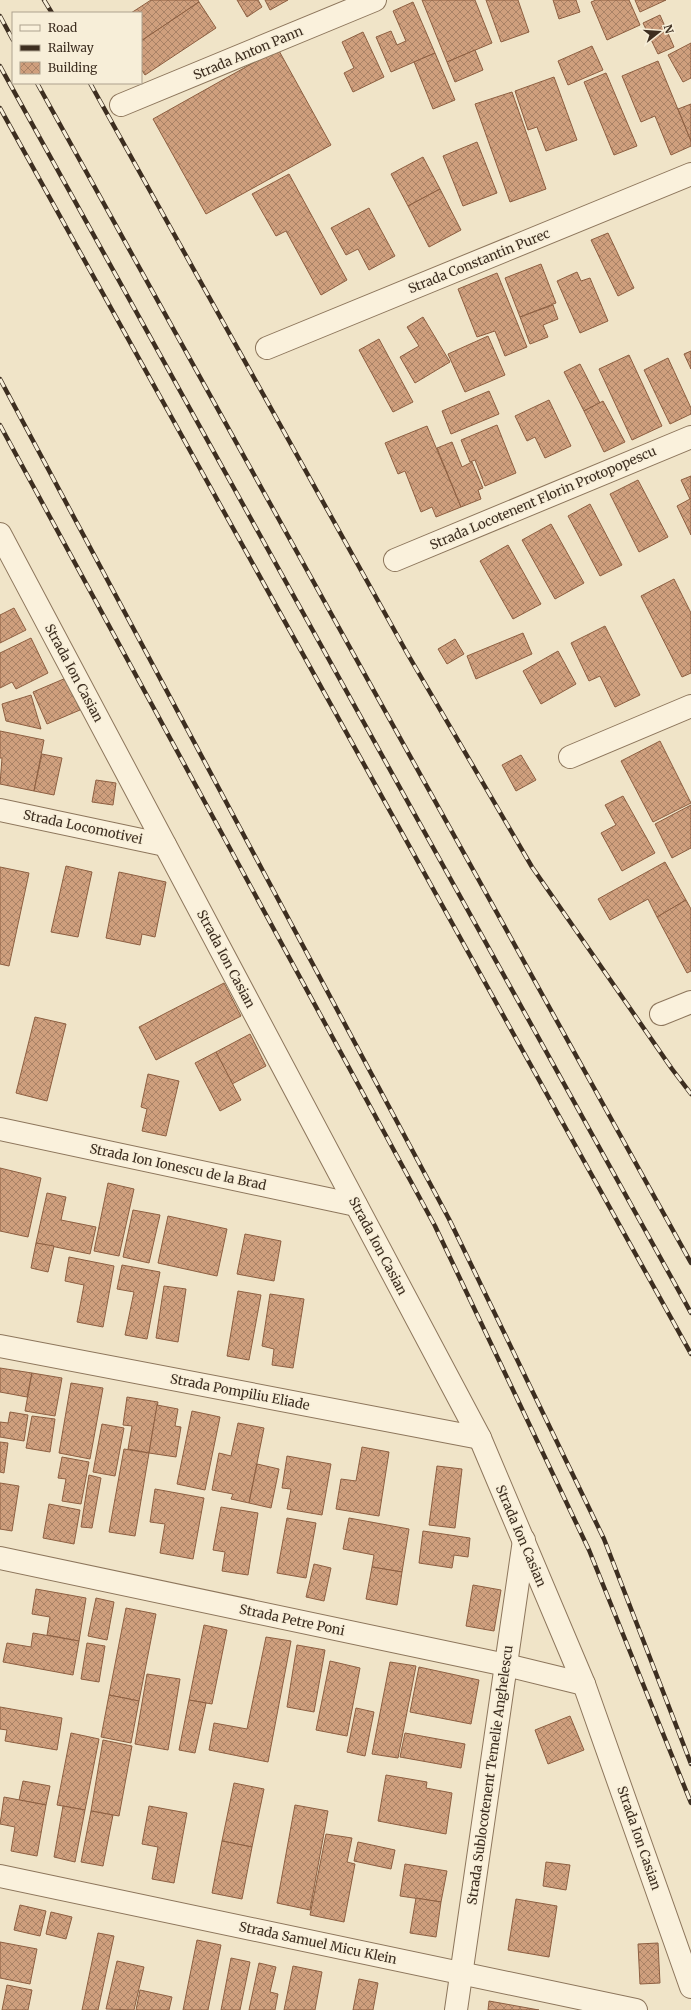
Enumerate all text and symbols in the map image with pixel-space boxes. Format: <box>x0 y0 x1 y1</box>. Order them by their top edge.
legend <box>12 12 142 84</box>
north arrow <box>639 12 679 52</box>
text: Road <box>48 20 77 35</box>
street label: Strada Anton Pann <box>191 22 306 84</box>
text: N <box>661 23 677 36</box>
text: Railway <box>48 40 94 55</box>
text: Building <box>48 60 98 75</box>
street label: Strada Constantin Purec <box>406 225 553 297</box>
street label: Strada Locotenent Florin Protopopescu <box>427 442 659 554</box>
street label: Strada Ion Casian <box>41 621 107 725</box>
street label: Strada Locomotivei <box>22 806 144 848</box>
street label: Strada Ion Casian <box>193 907 259 1011</box>
street label: Strada Ion Ionescu de la Brad <box>88 1140 268 1194</box>
street label: Strada Ion Casian <box>345 1194 411 1298</box>
street label: Strada Pompiliu Eliade <box>169 1370 311 1414</box>
street label: Strada Ion Casian <box>492 1483 550 1590</box>
street label: Strada Petre Poni <box>238 1601 346 1639</box>
street label: Strada Sublocotenent Temelie Anghelescu <box>463 1644 517 1906</box>
street label: Strada Ion Casian <box>613 1784 665 1893</box>
street label: Strada Samuel Micu Klein <box>238 1918 399 1968</box>

